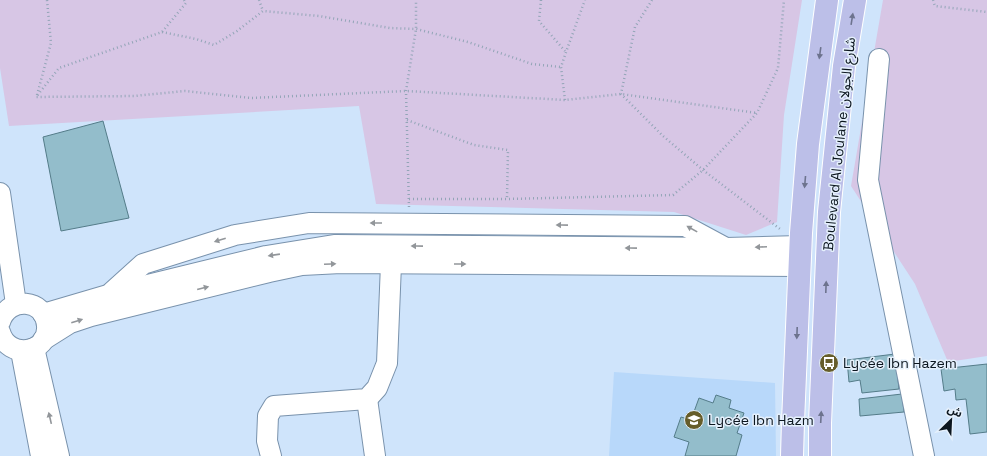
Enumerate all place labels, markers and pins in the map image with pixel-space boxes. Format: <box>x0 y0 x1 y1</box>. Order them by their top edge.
bus stop icon: Lycée Ibn Hazem <box>818 352 840 374</box>
place label: Lycée Ibn Hazem <box>843 354 957 372</box>
school or university icon: Lycée Ibn Hazm <box>683 409 705 431</box>
place label: Lycée Ibn Hazm <box>708 411 814 429</box>

